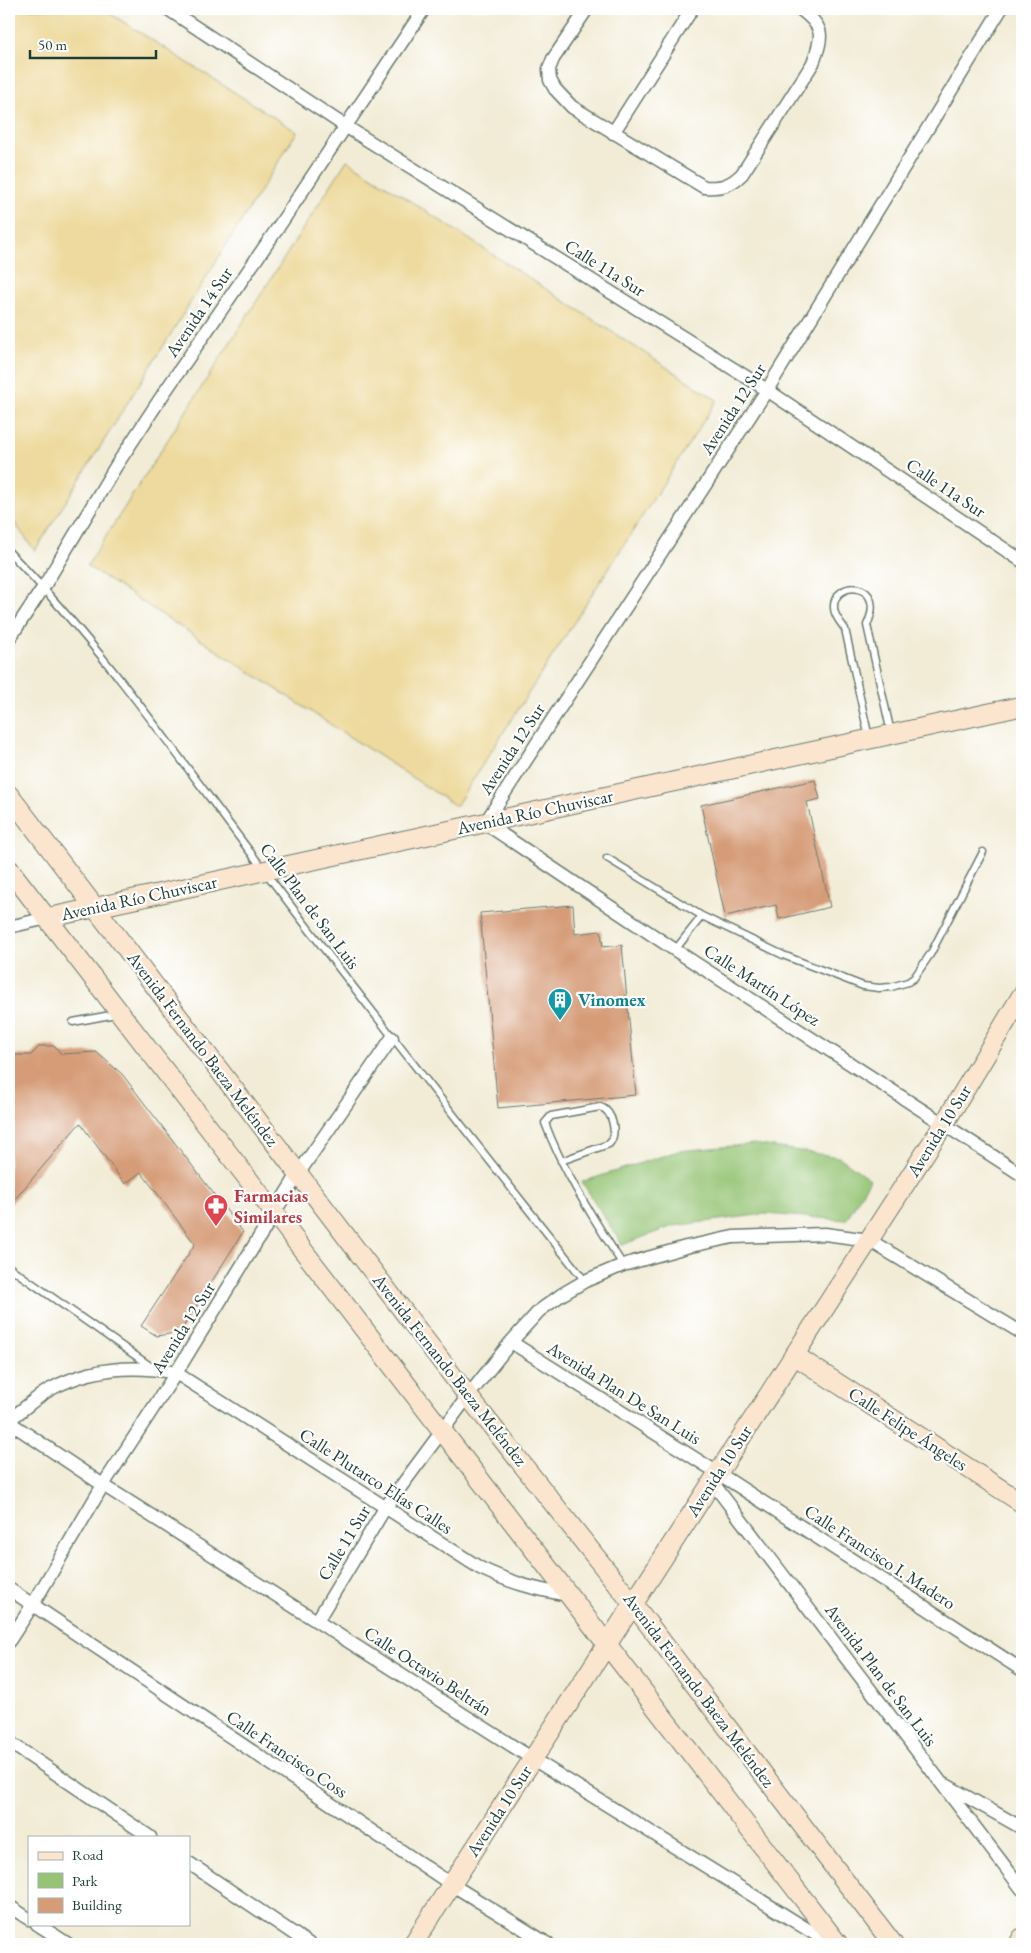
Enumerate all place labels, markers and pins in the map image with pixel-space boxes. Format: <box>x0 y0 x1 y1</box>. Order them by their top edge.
building icon: Vinomex <box>547 987 573 1021</box>
place label: Vinomex <box>578 988 646 1011</box>
place label: Farmacias Similares <box>234 1184 308 1228</box>
pharmacy icon: Farmacias Similares <box>203 1193 229 1227</box>

